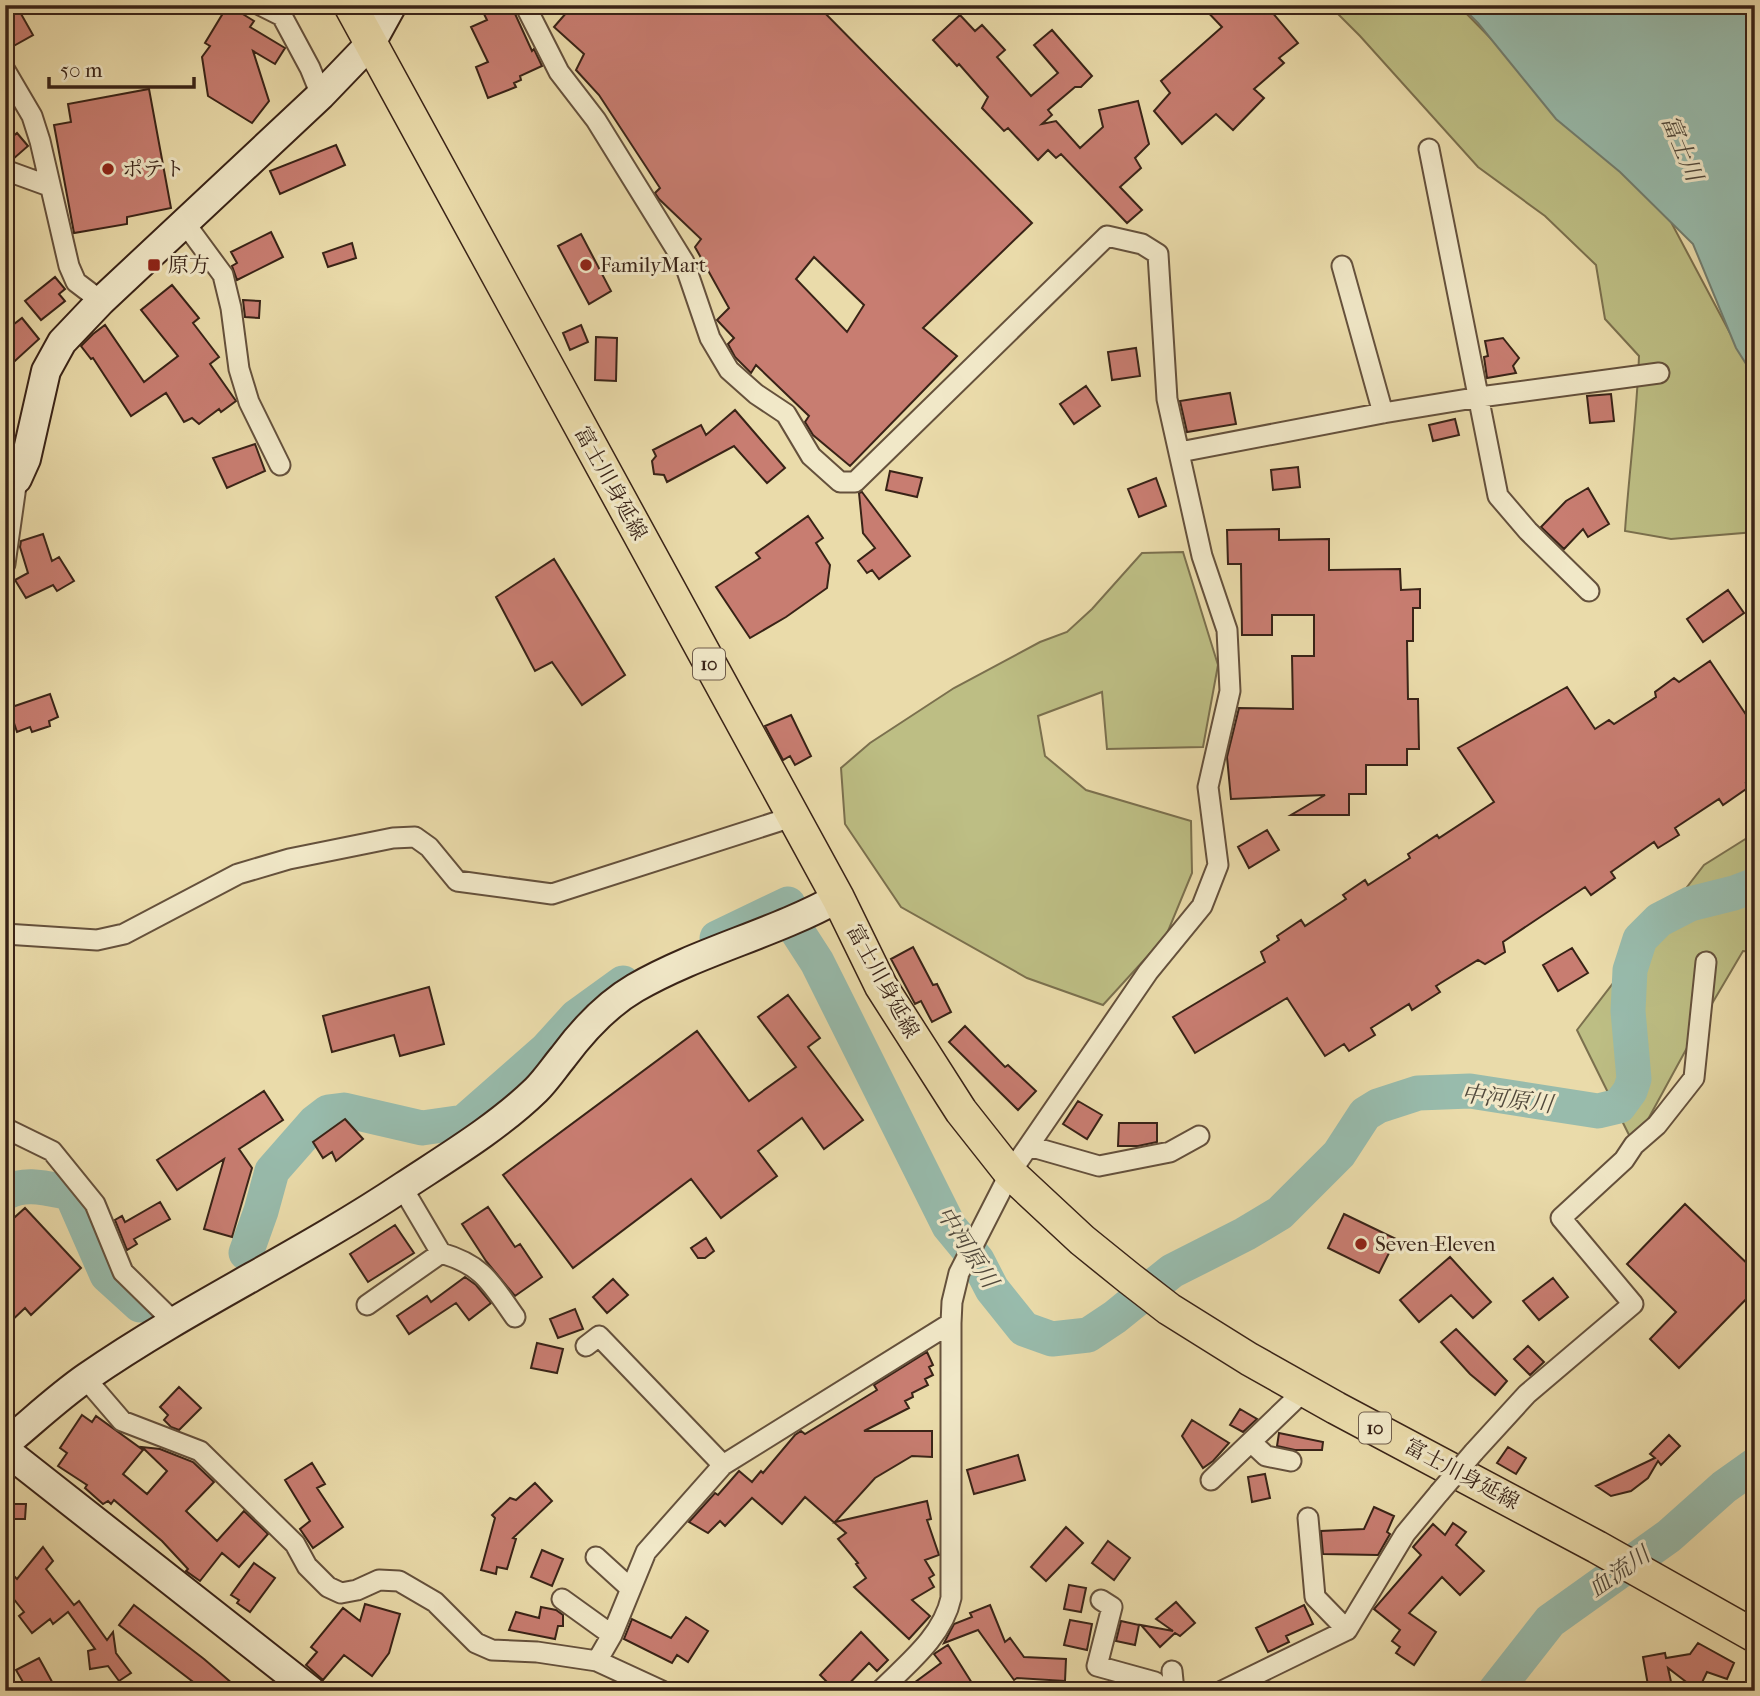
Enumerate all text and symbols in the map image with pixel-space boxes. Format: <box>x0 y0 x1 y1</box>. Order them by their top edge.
scale bar <box>49 46 194 90</box>
text: 50 m <box>60 58 103 82</box>
water label: 富士川 <box>1656 111 1709 188</box>
place label: ポテト <box>122 157 185 181</box>
marker: ポテト <box>100 161 116 177</box>
place label: 原方 <box>168 253 210 277</box>
place label: FamilyMart <box>600 253 707 277</box>
marker: 原方 <box>146 257 162 273</box>
marker: FamilyMart <box>578 257 594 273</box>
street label: 富士川身延線 <box>570 422 652 544</box>
road number: 10 <box>693 649 725 680</box>
street label: 富士川身延線 <box>842 920 924 1042</box>
water label: 中河原川 <box>1460 1080 1557 1118</box>
water label: 中河原川 <box>931 1201 1005 1295</box>
place label: Seven-Eleven <box>1375 1232 1495 1256</box>
marker: Seven-Eleven <box>1353 1236 1369 1252</box>
road number: 10 <box>1359 1412 1391 1444</box>
street label: 富士川身延線 <box>1401 1434 1523 1514</box>
water label: 血流川 <box>1583 1539 1657 1603</box>

